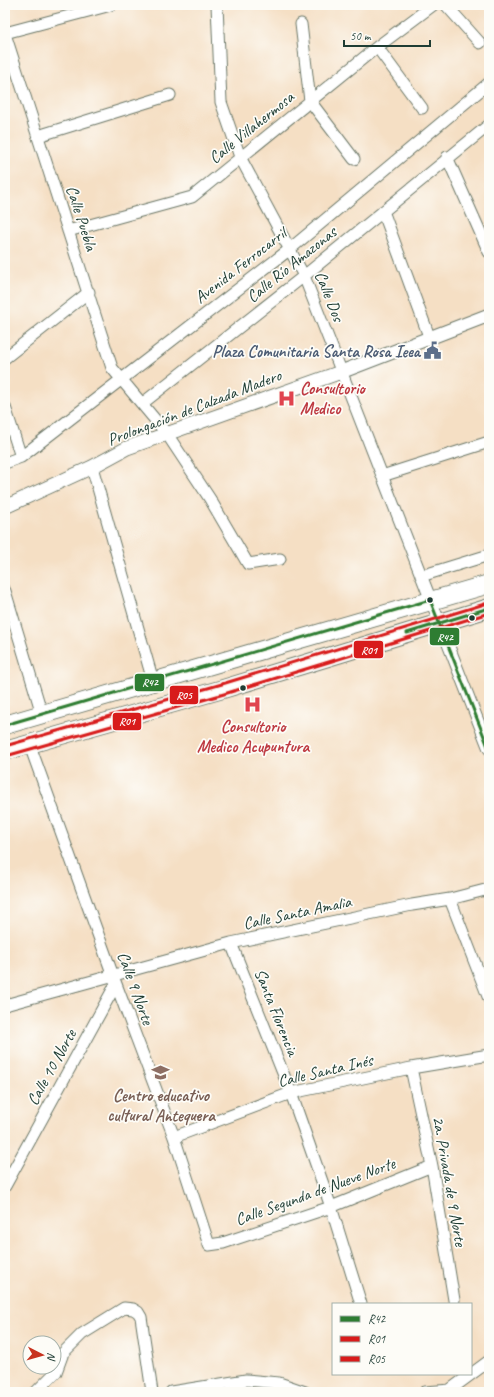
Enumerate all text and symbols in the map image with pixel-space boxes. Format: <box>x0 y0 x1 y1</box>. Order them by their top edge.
scale bar <box>344 22 430 48</box>
text: 50 m <box>350 28 372 44</box>
street label: Calle Villahermosa <box>204 86 299 168</box>
street label: Calle Puebla <box>61 183 102 254</box>
street label: Calle Río Amazonas <box>242 220 342 307</box>
street label: Avenida Ferrocarril <box>190 221 293 308</box>
street label: Calle Dos <box>310 268 350 326</box>
place label: Plaza Comunitaria Santa Rosa Ieea <box>212 341 422 362</box>
public building icon: Plaza Comunitaria Santa Rosa Ieea <box>423 341 443 361</box>
street label: Prolongación de Calzada Madero <box>104 364 285 450</box>
place label: Consultorio Medico <box>300 378 367 419</box>
hospital icon: Consultorio Medico <box>277 388 297 408</box>
unlabelled marker <box>425 595 435 605</box>
unlabelled marker <box>467 613 477 623</box>
line badge: R42 <box>429 627 460 646</box>
text: R42 <box>437 630 454 644</box>
line badge: R01 <box>353 640 384 659</box>
text: R01 <box>361 643 378 657</box>
line badge: R42 <box>134 673 165 692</box>
text: R42 <box>142 675 159 689</box>
unlabelled marker <box>238 683 248 693</box>
line badge: R05 <box>169 685 199 705</box>
text: R05 <box>176 688 193 702</box>
hospital icon: Consultorio Medico Acupuntura <box>243 694 263 714</box>
line badge: R01 <box>112 712 142 731</box>
text: R01 <box>119 714 136 728</box>
place label: Consultorio Medico Acupuntura <box>197 716 310 757</box>
street label: Calle Santa Amalia <box>241 890 355 934</box>
street label: Calle 9 Norte <box>113 949 159 1029</box>
street label: Santa Florencia <box>250 965 304 1061</box>
street label: Calle 10 Norte <box>22 1024 82 1109</box>
street label: Calle Santa Inés <box>276 1049 377 1092</box>
school or university icon: Centro educativo cultural Antequera <box>151 1063 171 1083</box>
place label: Centro educativo cultural Antequera <box>107 1085 216 1126</box>
street label: 2a. Privada de 9 Norte <box>428 1114 472 1249</box>
street label: Calle Segunda de Nueve Norte <box>232 1152 399 1230</box>
legend <box>332 1303 472 1375</box>
text: R42 <box>368 1311 387 1327</box>
text: R01 <box>368 1331 386 1347</box>
north arrow <box>22 1335 62 1375</box>
text: R05 <box>368 1351 386 1367</box>
text: N <box>44 1352 59 1362</box>

